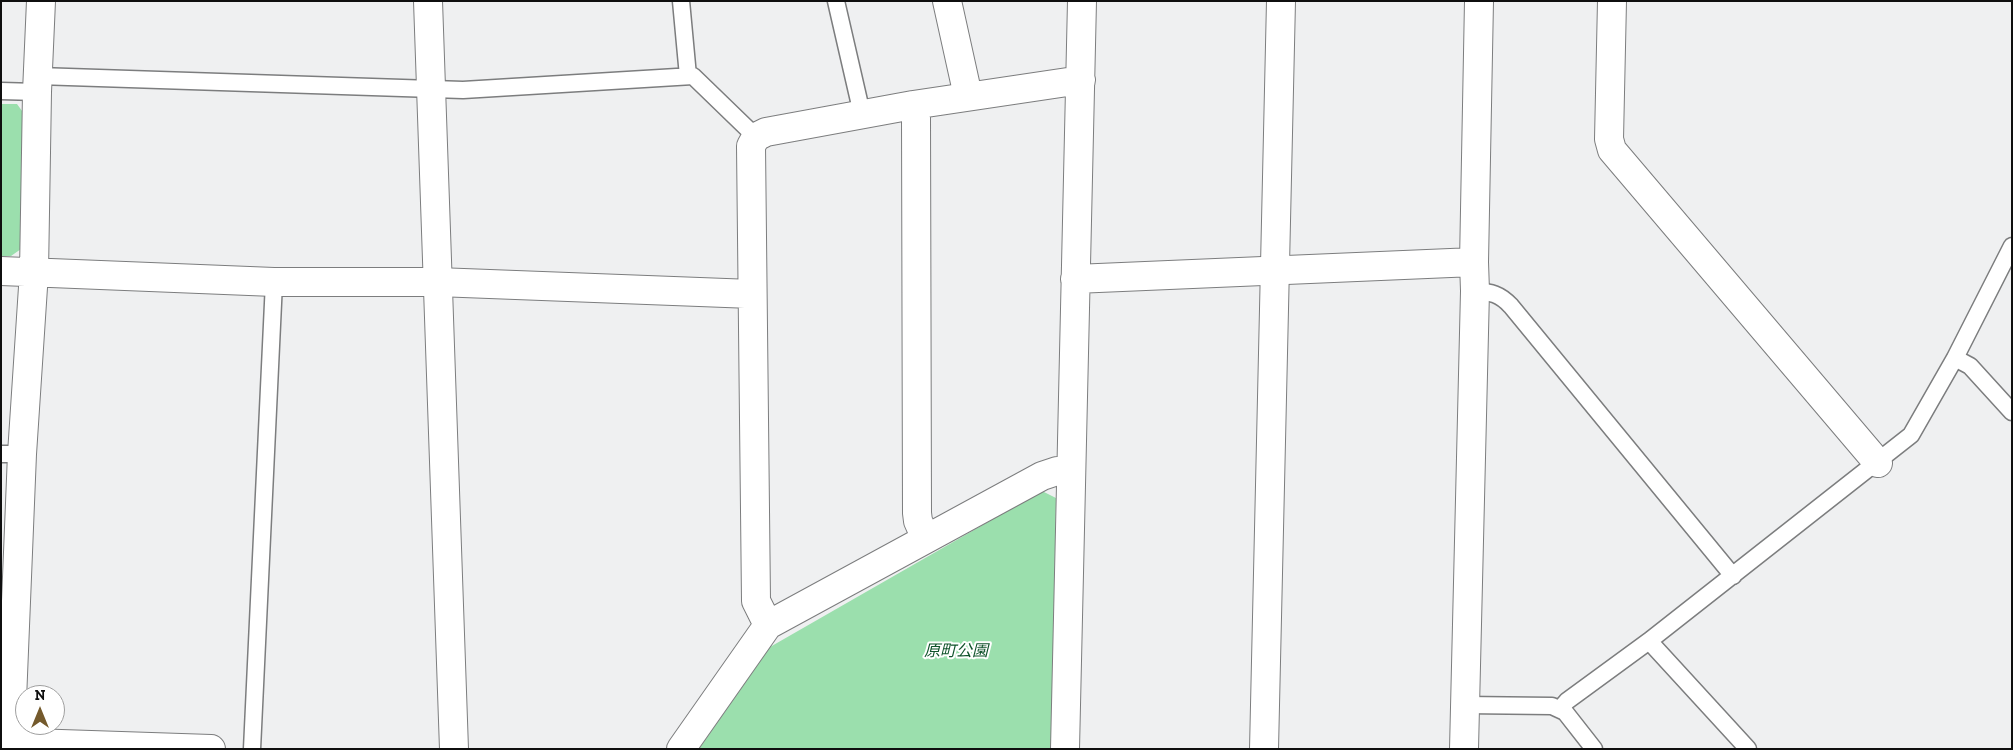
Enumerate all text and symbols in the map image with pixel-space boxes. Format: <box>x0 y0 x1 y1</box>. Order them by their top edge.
park label: 原町公園 <box>924 641 988 661</box>
north arrow <box>15 685 65 735</box>
text: N <box>35 687 45 704</box>

